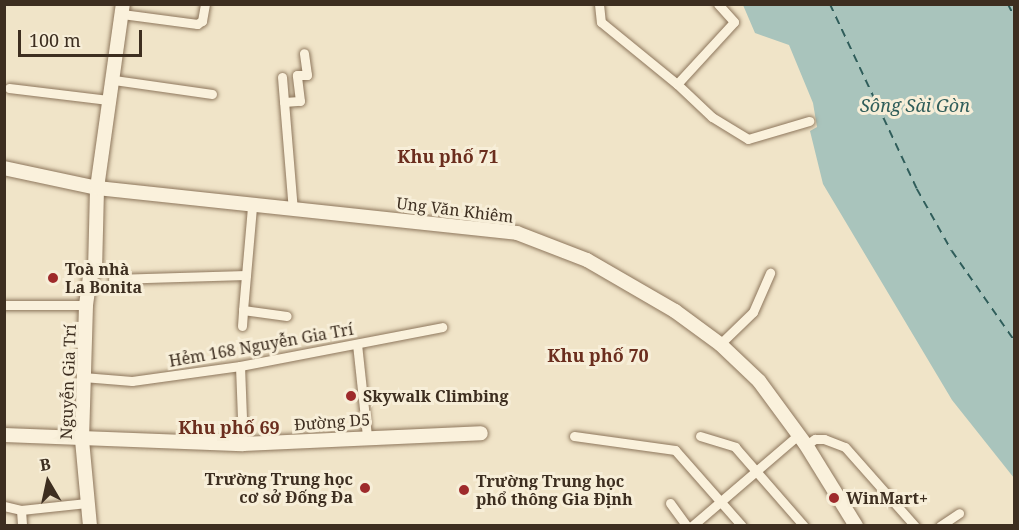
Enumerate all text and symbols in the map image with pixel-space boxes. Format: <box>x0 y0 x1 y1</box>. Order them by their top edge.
scale bar <box>21 18 146 56</box>
text: 100 m <box>29 28 81 52</box>
water label: Sông Sài Gòn <box>860 94 970 116</box>
district label: Khu phố 71 <box>397 145 499 167</box>
street label: Ung Văn Khiêm <box>395 193 515 227</box>
place label: Toà nhà La Bonita <box>65 259 142 297</box>
marker: Toà nhà La Bonita <box>46 271 60 285</box>
street label: Hẻm 168 Nguyễn Gia Trí <box>167 319 355 371</box>
street label: Nguyễn Gia Trí <box>56 324 80 440</box>
district label: Khu phố 70 <box>547 344 649 366</box>
place label: Skywalk Climbing <box>363 386 508 406</box>
marker: Skywalk Climbing <box>344 389 358 403</box>
street label: Đường D5 <box>293 410 371 434</box>
district label: Khu phố 69 <box>178 416 280 438</box>
north arrow <box>18 452 78 512</box>
text: B <box>38 453 52 476</box>
place label: Trường Trung học cơ sở Đống Đa <box>205 469 353 507</box>
place label: Trường Trung học phổ thông Gia Định <box>476 471 633 509</box>
marker: Trường Trung học cơ sở Đống Đa <box>358 481 372 495</box>
marker: Trường Trung học phổ thông Gia Định <box>457 483 471 497</box>
place label: WinMart+ <box>846 488 928 508</box>
marker: WinMart+ <box>827 491 841 505</box>

